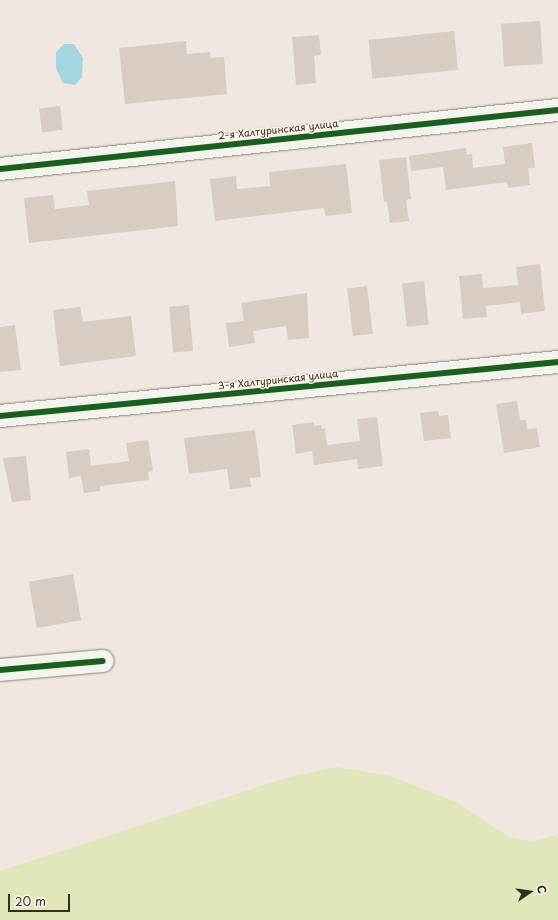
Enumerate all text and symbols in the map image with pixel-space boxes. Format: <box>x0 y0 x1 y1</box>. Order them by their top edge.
street label: 2-я Халтуринская улица <box>217 117 339 141</box>
street label: 3-я Халтуринская улица <box>217 367 339 391</box>
north arrow <box>510 872 550 912</box>
text: С <box>533 883 551 895</box>
scale bar <box>10 886 72 912</box>
text: 20 m <box>15 892 46 910</box>

